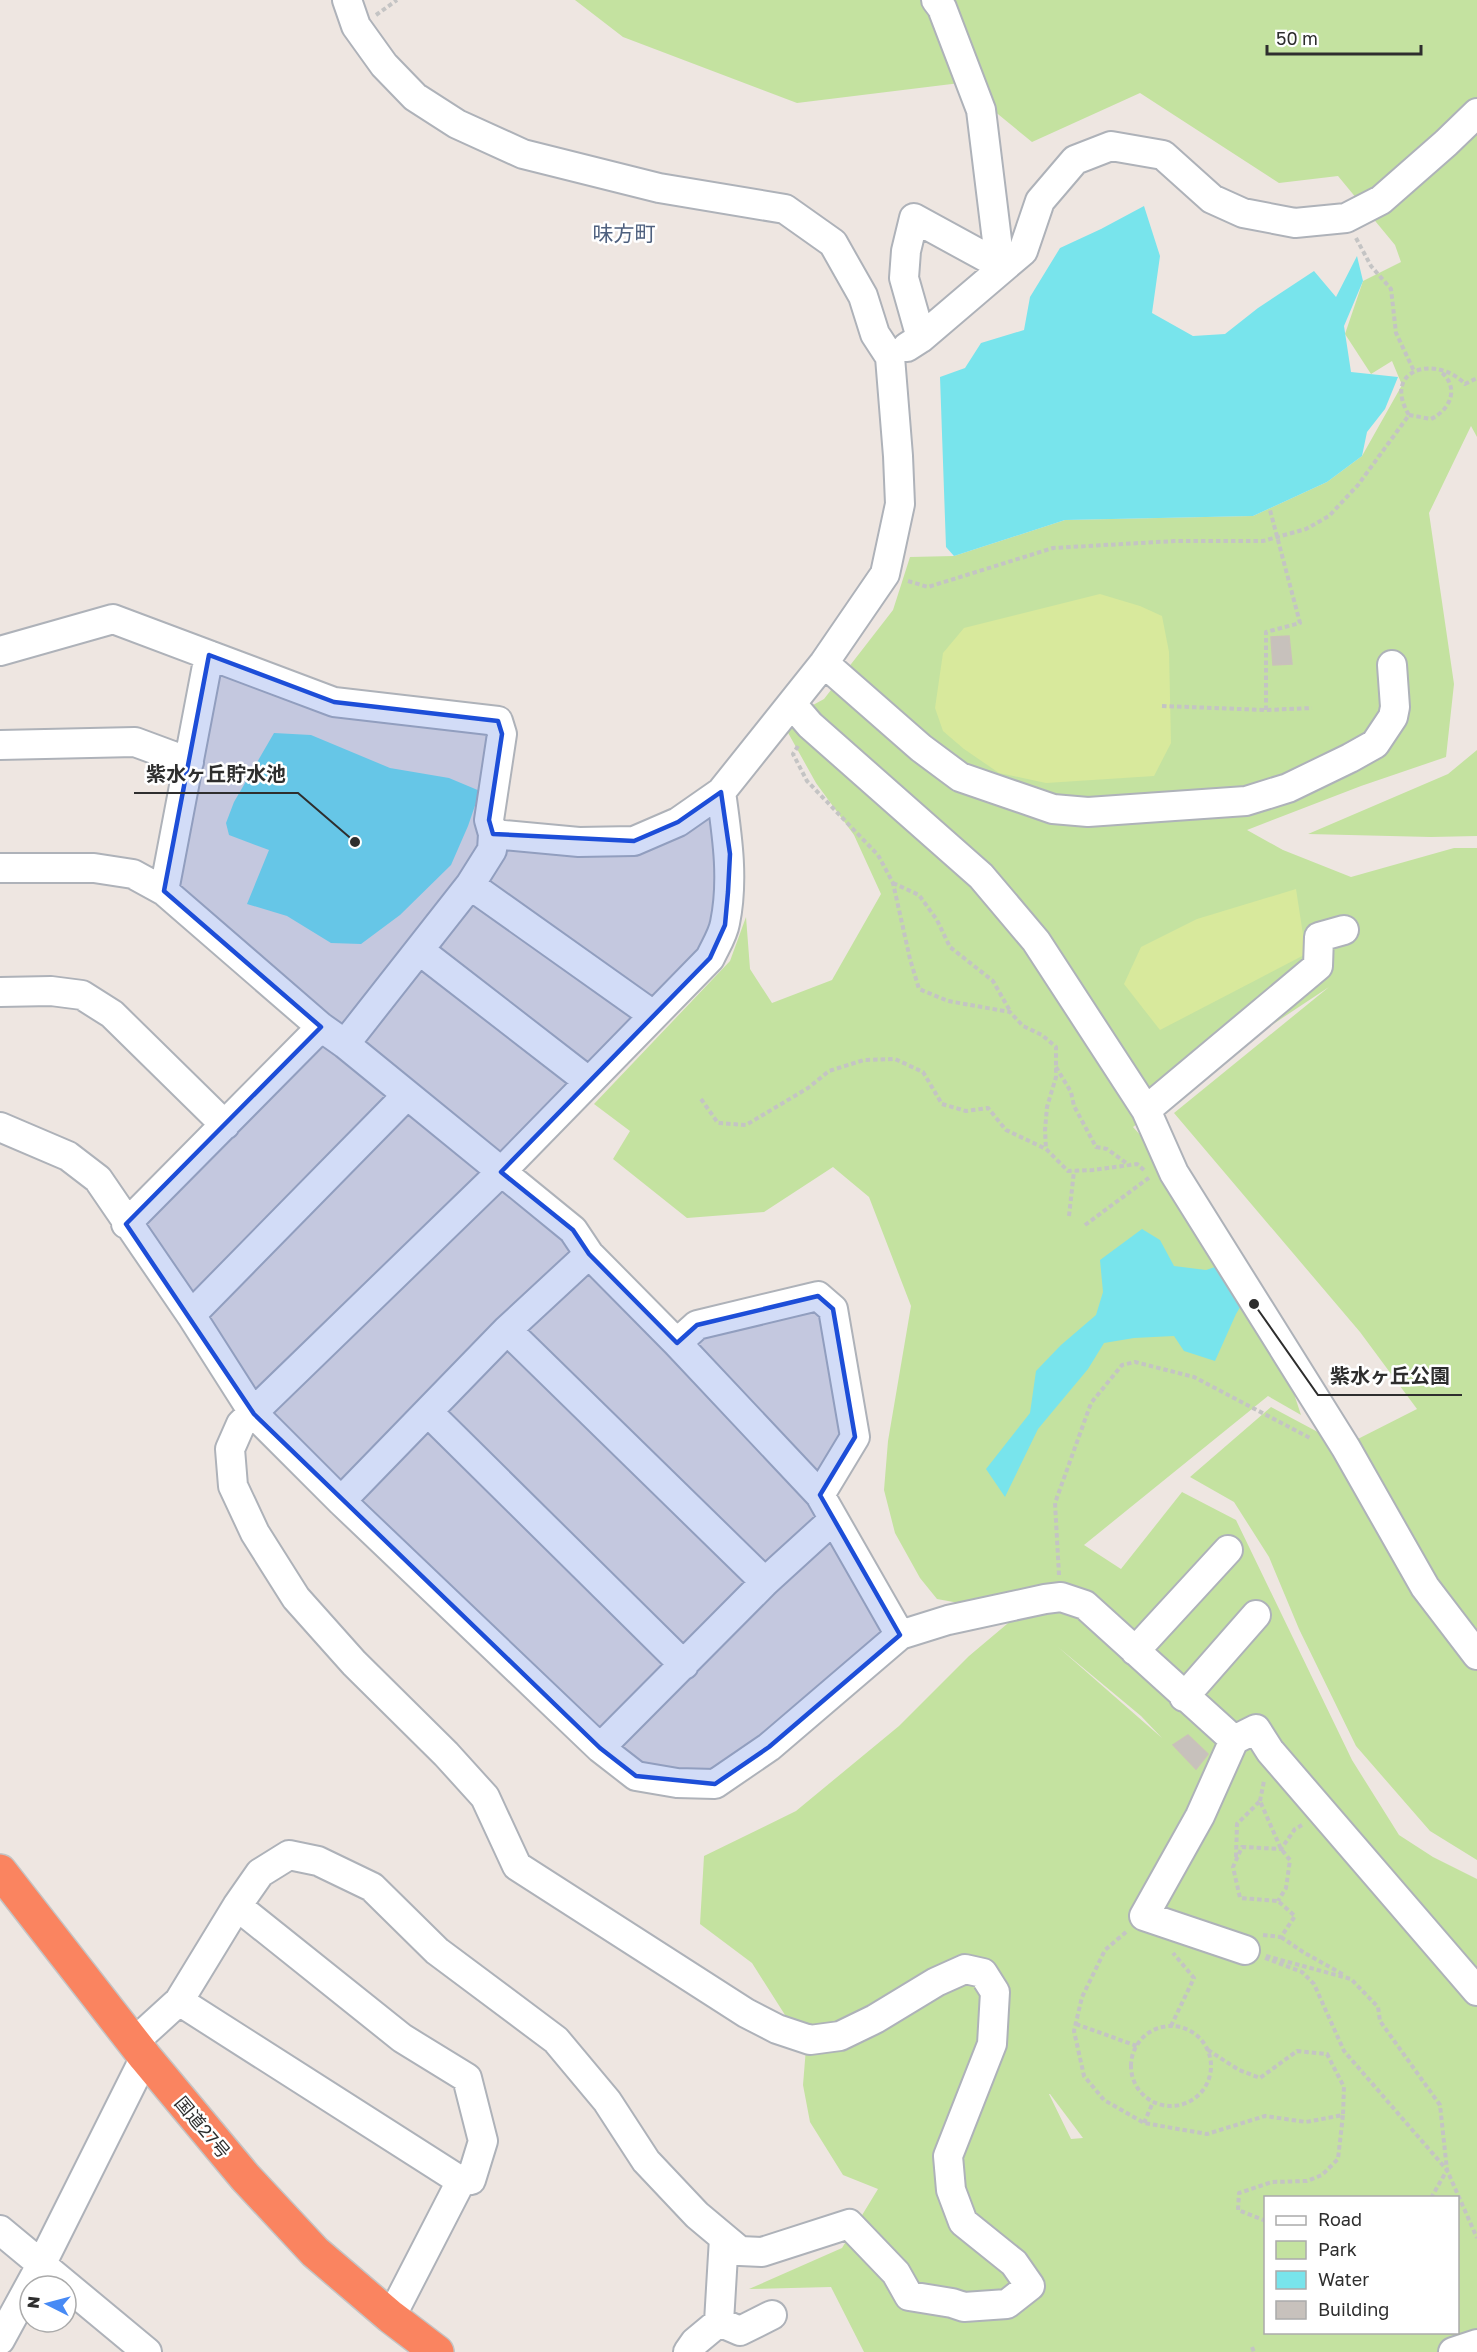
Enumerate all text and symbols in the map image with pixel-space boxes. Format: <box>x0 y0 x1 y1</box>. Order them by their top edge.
scale bar <box>1267 18 1422 56</box>
text: 50 m <box>1276 27 1318 49</box>
district label: 味方町 <box>593 220 656 246</box>
callout: 紫水ヶ丘貯水池 <box>134 755 298 793</box>
text: 紫水ヶ丘貯水池 <box>146 761 286 785</box>
callout: 紫水ヶ丘公園 <box>1318 1357 1462 1395</box>
text: 紫水ヶ丘公園 <box>1330 1363 1450 1387</box>
street label: 国道27号 <box>171 2092 235 2162</box>
legend <box>1264 2196 1459 2334</box>
text: Road <box>1318 2208 1362 2230</box>
text: Park <box>1318 2238 1357 2260</box>
text: Water <box>1318 2268 1369 2290</box>
north arrow <box>18 2274 78 2334</box>
text: N <box>23 2295 44 2310</box>
text: Building <box>1318 2298 1389 2320</box>

